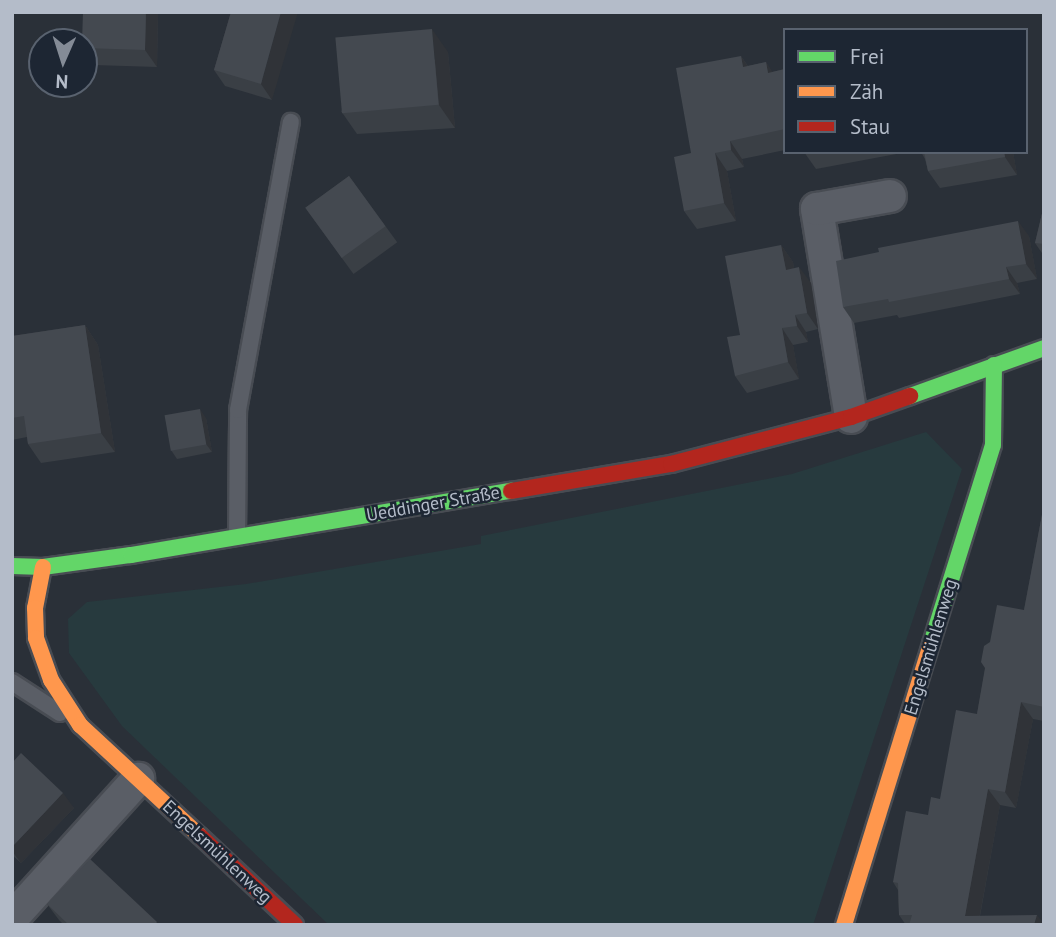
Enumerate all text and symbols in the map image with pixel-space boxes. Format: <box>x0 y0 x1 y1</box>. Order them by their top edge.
north arrow <box>28 28 98 98</box>
legend <box>783 28 1028 154</box>
text: Frei <box>850 43 884 70</box>
text: N <box>55 70 69 94</box>
text: Zäh <box>850 78 883 105</box>
text: Stau <box>850 113 890 140</box>
street label: Ueddinger Straße <box>365 482 501 526</box>
street label: Engelsmühlenweg <box>900 576 962 718</box>
street label: Engelsmühlenweg <box>158 796 276 908</box>

